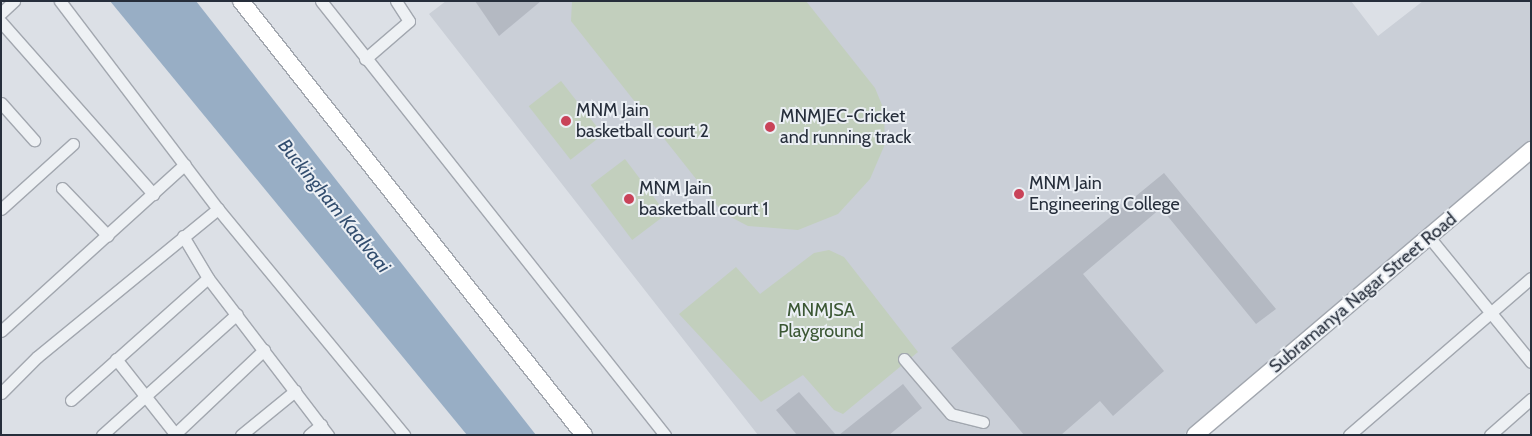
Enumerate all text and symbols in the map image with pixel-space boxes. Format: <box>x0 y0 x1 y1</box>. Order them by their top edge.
place label: MNM Jain basketball court 2 <box>576 100 709 142</box>
place label: MNMJEC-Cricket and running track <box>780 106 911 148</box>
marker: MNM Jain basketball court 2 <box>560 115 572 127</box>
marker: MNMJEC-Cricket and running track <box>764 121 776 133</box>
water label: Buckingham Kaalvaai <box>273 135 395 277</box>
place label: MNM Jain Engineering College <box>1029 173 1180 215</box>
place label: MNM Jain basketball court 1 <box>639 178 768 220</box>
marker: MNM Jain Engineering College <box>1013 188 1025 200</box>
marker: MNM Jain basketball court 1 <box>623 193 635 205</box>
street label: Subramanya Nagar Street Road <box>1265 208 1461 378</box>
park label: MNMJSA Playground <box>778 300 864 342</box>

